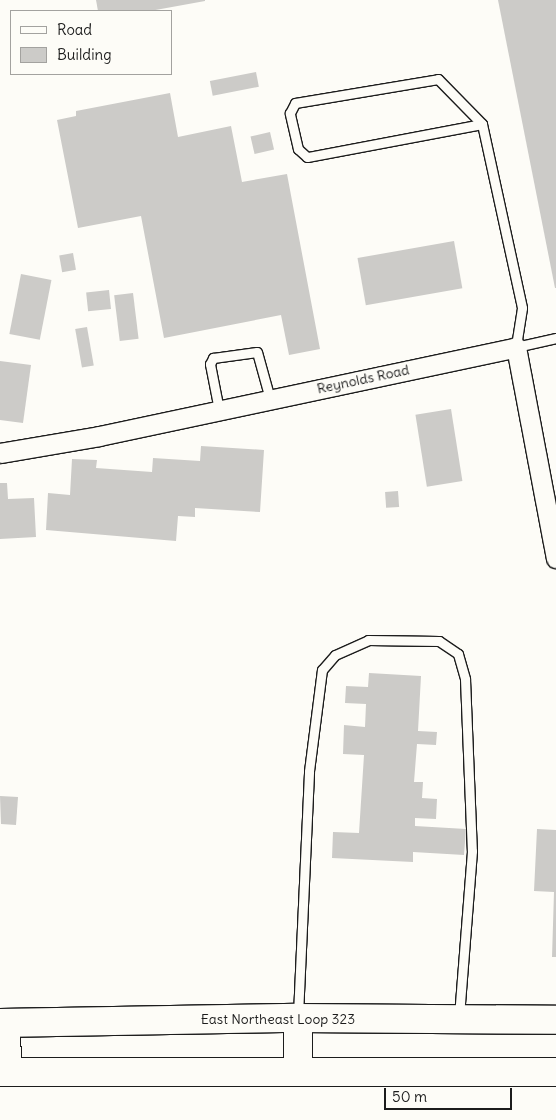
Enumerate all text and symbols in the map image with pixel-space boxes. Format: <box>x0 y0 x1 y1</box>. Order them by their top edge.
legend <box>10 10 172 75</box>
text: Road <box>57 20 92 39</box>
text: Building <box>57 45 112 64</box>
street label: Reynolds Road <box>315 361 411 397</box>
street label: East Northeast Loop 323 <box>201 1011 355 1027</box>
scale bar <box>386 1078 514 1110</box>
text: 50 m <box>392 1087 427 1106</box>

